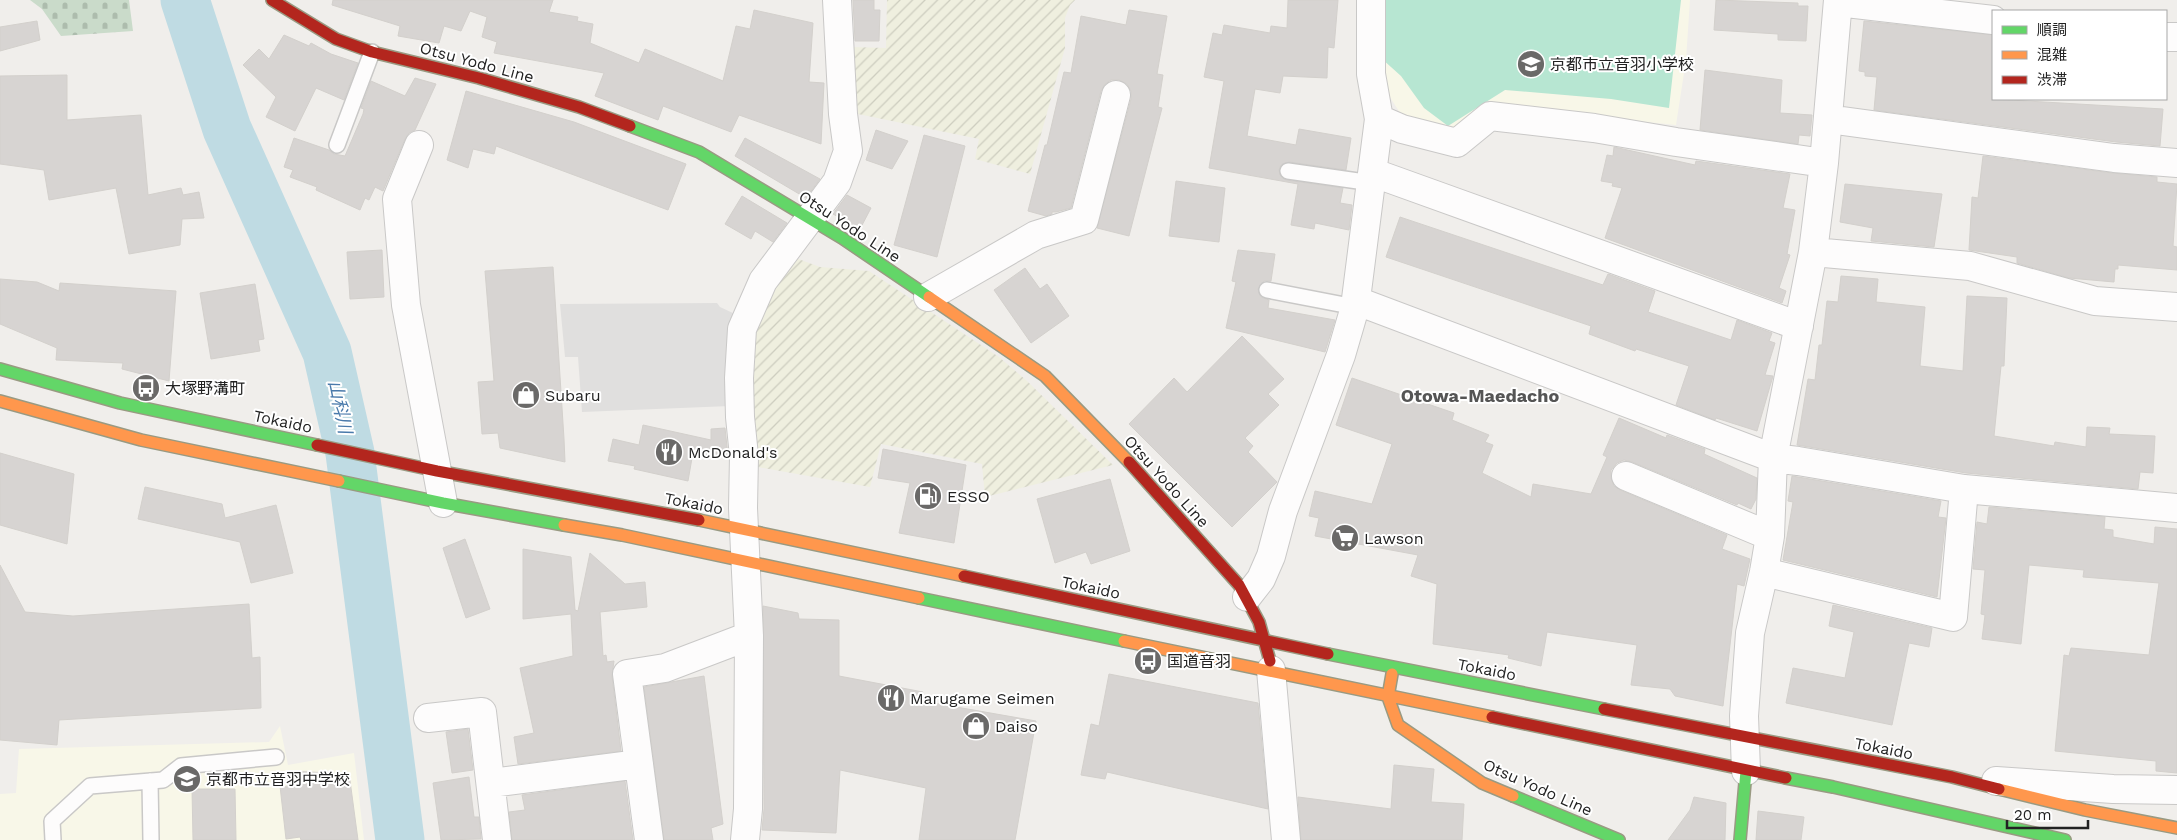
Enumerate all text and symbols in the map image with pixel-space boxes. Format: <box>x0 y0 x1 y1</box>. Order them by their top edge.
legend <box>1992 10 2167 100</box>
text: 順調 <box>2037 21 2067 39</box>
street label: Otsu Yodo Line <box>418 38 536 87</box>
text: 混雑 <box>2037 46 2067 64</box>
school or university icon: 京都市立音羽小学校 <box>1516 49 1546 79</box>
place label: 京都市立音羽小学校 <box>1550 55 1694 74</box>
text: 渋滞 <box>2037 71 2067 89</box>
street label: Otsu Yodo Line <box>795 186 904 266</box>
bus stop icon: 大塚野溝町 <box>131 373 161 403</box>
water label: 山科川 <box>325 378 357 437</box>
place label: 大塚野溝町 <box>165 379 245 398</box>
shop icon: Subaru <box>511 380 541 410</box>
district label: Otowa-Maedacho <box>1401 385 1559 406</box>
place label: Subaru <box>545 386 601 405</box>
street label: Tokaido <box>252 406 314 437</box>
street label: Otsu Yodo Line <box>1120 431 1213 531</box>
restaurant icon: McDonald's <box>654 437 684 467</box>
place label: McDonald's <box>688 443 778 462</box>
fuel station icon: ESSO <box>913 481 943 511</box>
place label: ESSO <box>947 487 990 506</box>
street label: Tokaido <box>663 489 725 518</box>
supermarket icon: Lawson <box>1330 523 1360 553</box>
place label: Lawson <box>1364 529 1424 548</box>
street label: Tokaido <box>1060 572 1122 603</box>
bus stop icon: 国道音羽 <box>1133 646 1163 676</box>
place label: 国道音羽 <box>1167 652 1231 671</box>
street label: Tokaido <box>1456 655 1518 684</box>
restaurant icon: Marugame Seimen <box>876 683 906 713</box>
place label: Marugame Seimen <box>910 689 1055 708</box>
shop icon: Daiso <box>961 711 991 741</box>
place label: Daiso <box>995 717 1038 736</box>
street label: Tokaido <box>1853 734 1915 763</box>
street label: Otsu Yodo Line <box>1480 755 1595 820</box>
school or university icon: 京都市立音羽中学校 <box>172 764 202 794</box>
place label: 京都市立音羽中学校 <box>206 770 350 789</box>
scale bar <box>2007 798 2088 830</box>
text: 20 m <box>2014 806 2052 824</box>

